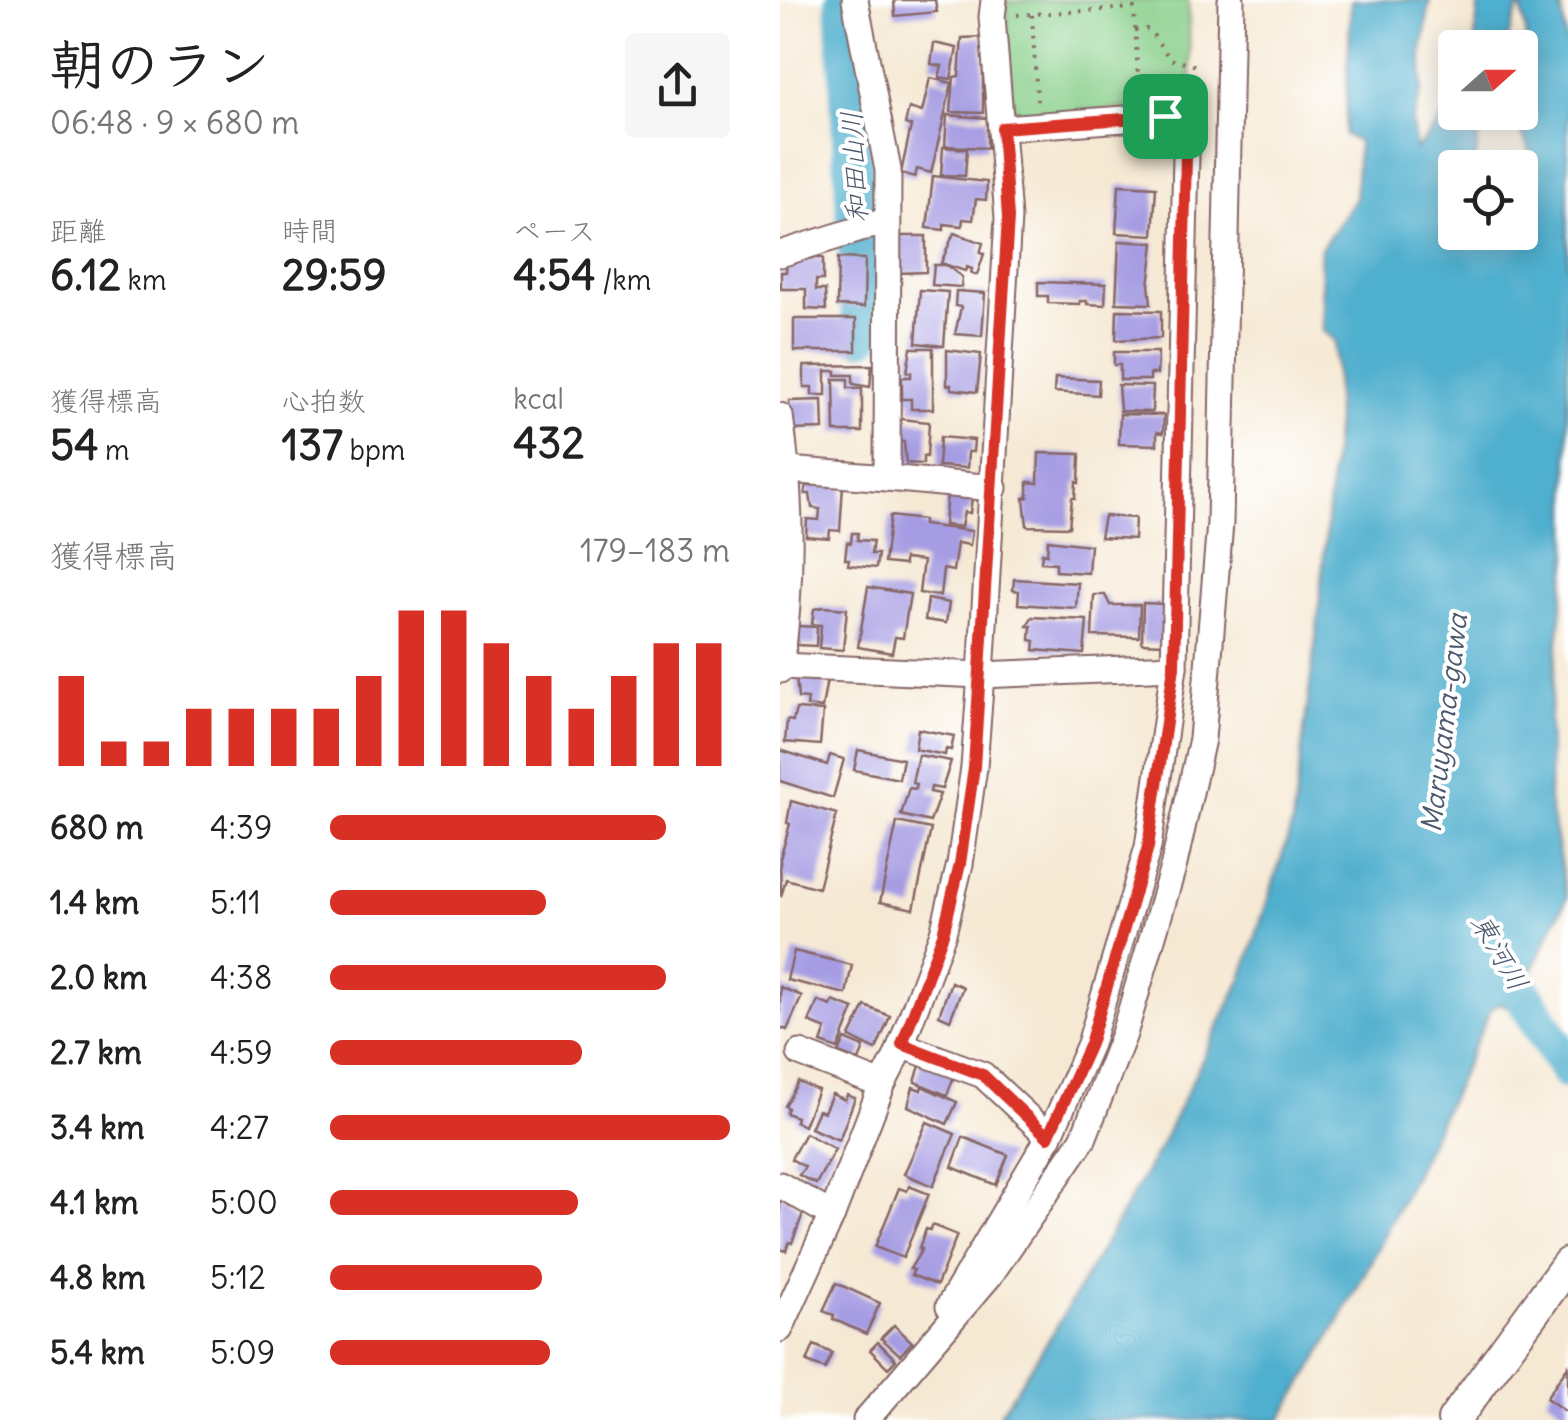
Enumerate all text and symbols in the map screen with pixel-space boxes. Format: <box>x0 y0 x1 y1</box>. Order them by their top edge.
text: 朝のラン <box>50 30 270 99</box>
north arrow <box>1438 30 1538 130</box>
map controls <box>1438 30 1538 250</box>
button: share <box>625 33 730 138</box>
pin <box>1123 74 1208 159</box>
icon: arrive <box>1138 89 1193 144</box>
text: 06:48 · 9 × 680 m <box>50 102 299 143</box>
water label: 和田山川 <box>833 110 875 224</box>
button: locate <box>1438 150 1538 250</box>
text: 距離 <box>50 213 106 249</box>
text: 時間 <box>282 213 338 249</box>
text: ペース <box>513 213 596 249</box>
text: 6.12 <box>50 249 121 301</box>
text: 29:59 <box>282 249 387 301</box>
text: 4:54 <box>513 249 596 301</box>
text: km <box>121 262 166 298</box>
text: /km <box>596 262 651 298</box>
text: kcal <box>513 381 564 417</box>
text: 獲得標高 <box>50 383 162 419</box>
text: 心拍数 <box>282 383 366 419</box>
text: 432 <box>513 417 584 469</box>
text: 54 <box>50 419 98 471</box>
text: 137 <box>282 419 343 471</box>
text: m <box>98 432 130 468</box>
text: bpm <box>343 432 405 468</box>
text: 179–183 m <box>580 530 730 571</box>
text: 獲得標高 <box>50 535 178 576</box>
water label: Maruyama-gawa <box>1413 610 1476 834</box>
text: 680 m <box>50 807 144 848</box>
text: 4:39 <box>210 807 272 848</box>
text: 1.4 km <box>50 882 139 923</box>
text: 5:11 <box>210 882 261 923</box>
water label: 東河川 <box>1463 907 1537 997</box>
text: 2.0 km <box>50 957 147 998</box>
text: 4:38 <box>210 957 272 998</box>
text: 2.7 km <box>50 1032 142 1073</box>
text: 4:59 <box>210 1032 273 1073</box>
text: 3.4 km <box>50 1107 145 1148</box>
text: 4:27 <box>210 1107 269 1148</box>
text: 4.1 km <box>50 1182 139 1223</box>
text: 5:00 <box>210 1182 278 1223</box>
text: 4.8 km <box>50 1257 146 1298</box>
text: 5:12 <box>210 1257 266 1298</box>
text: 5.4 km <box>50 1332 145 1373</box>
text: 5:09 <box>210 1332 275 1373</box>

